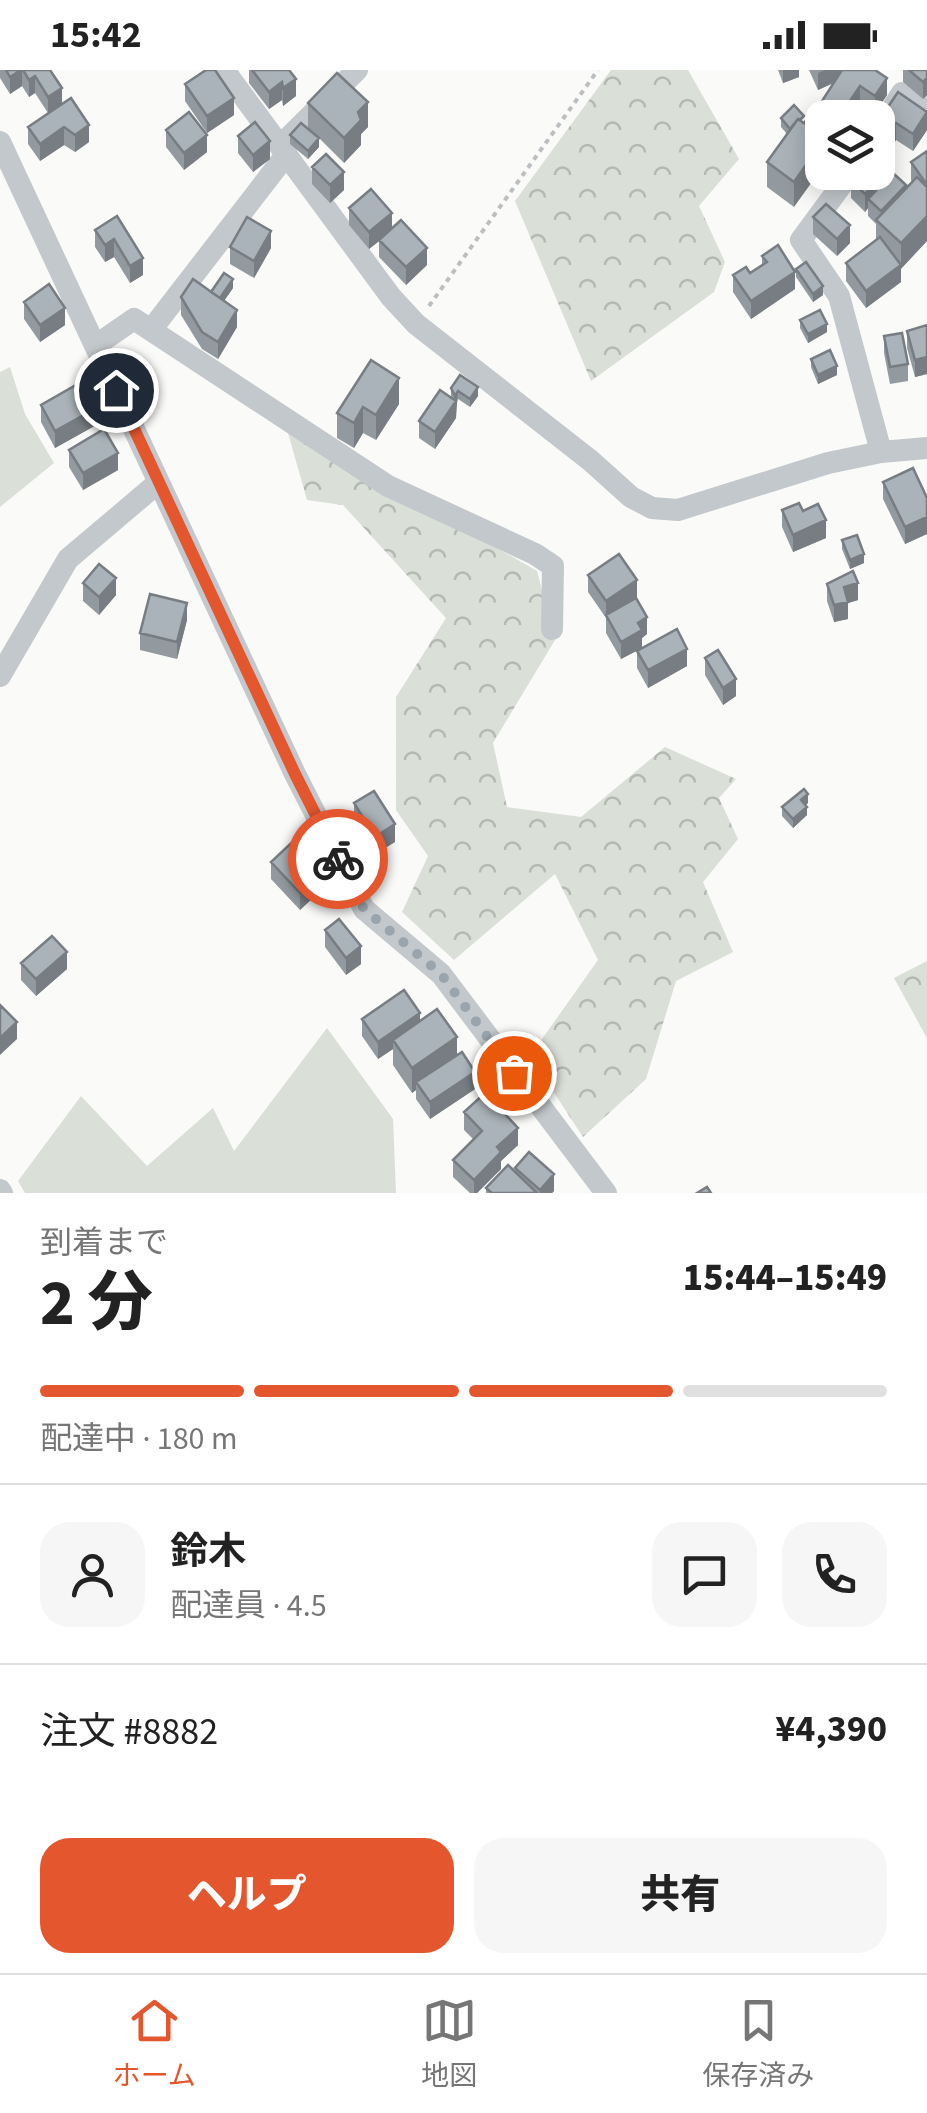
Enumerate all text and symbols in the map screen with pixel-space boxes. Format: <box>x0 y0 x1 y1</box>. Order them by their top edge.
text: 15:42 <box>50 8 142 62</box>
map controls <box>805 100 895 190</box>
button: layers <box>805 100 895 190</box>
pin <box>74 348 159 433</box>
icon: home <box>89 363 144 418</box>
courier <box>288 809 388 909</box>
icon: bike <box>311 832 366 887</box>
pin <box>472 1031 557 1116</box>
icon: bag <box>487 1046 542 1101</box>
text: 到着まで <box>40 1220 168 1266</box>
text: 15:44–15:49 <box>683 1251 887 1305</box>
text: 2 分 <box>40 1257 153 1350</box>
text: 配達中 · 180 m <box>40 1416 237 1462</box>
button: person <box>40 1522 145 1627</box>
button: chat <box>652 1522 757 1627</box>
button: phone <box>782 1522 887 1627</box>
text: 鈴木 <box>170 1525 246 1579</box>
text: 配達員 · 4.5 <box>170 1583 327 1629</box>
text: ¥4,390 <box>775 1702 887 1756</box>
text: 注文 #8882 <box>40 1705 218 1759</box>
button: ヘルプ <box>40 1838 454 1953</box>
button: 共有 <box>474 1838 887 1953</box>
tab: ホーム <box>113 1993 196 2096</box>
tab: 地図 <box>421 1993 477 2096</box>
tab: 保存済み <box>702 1993 814 2096</box>

